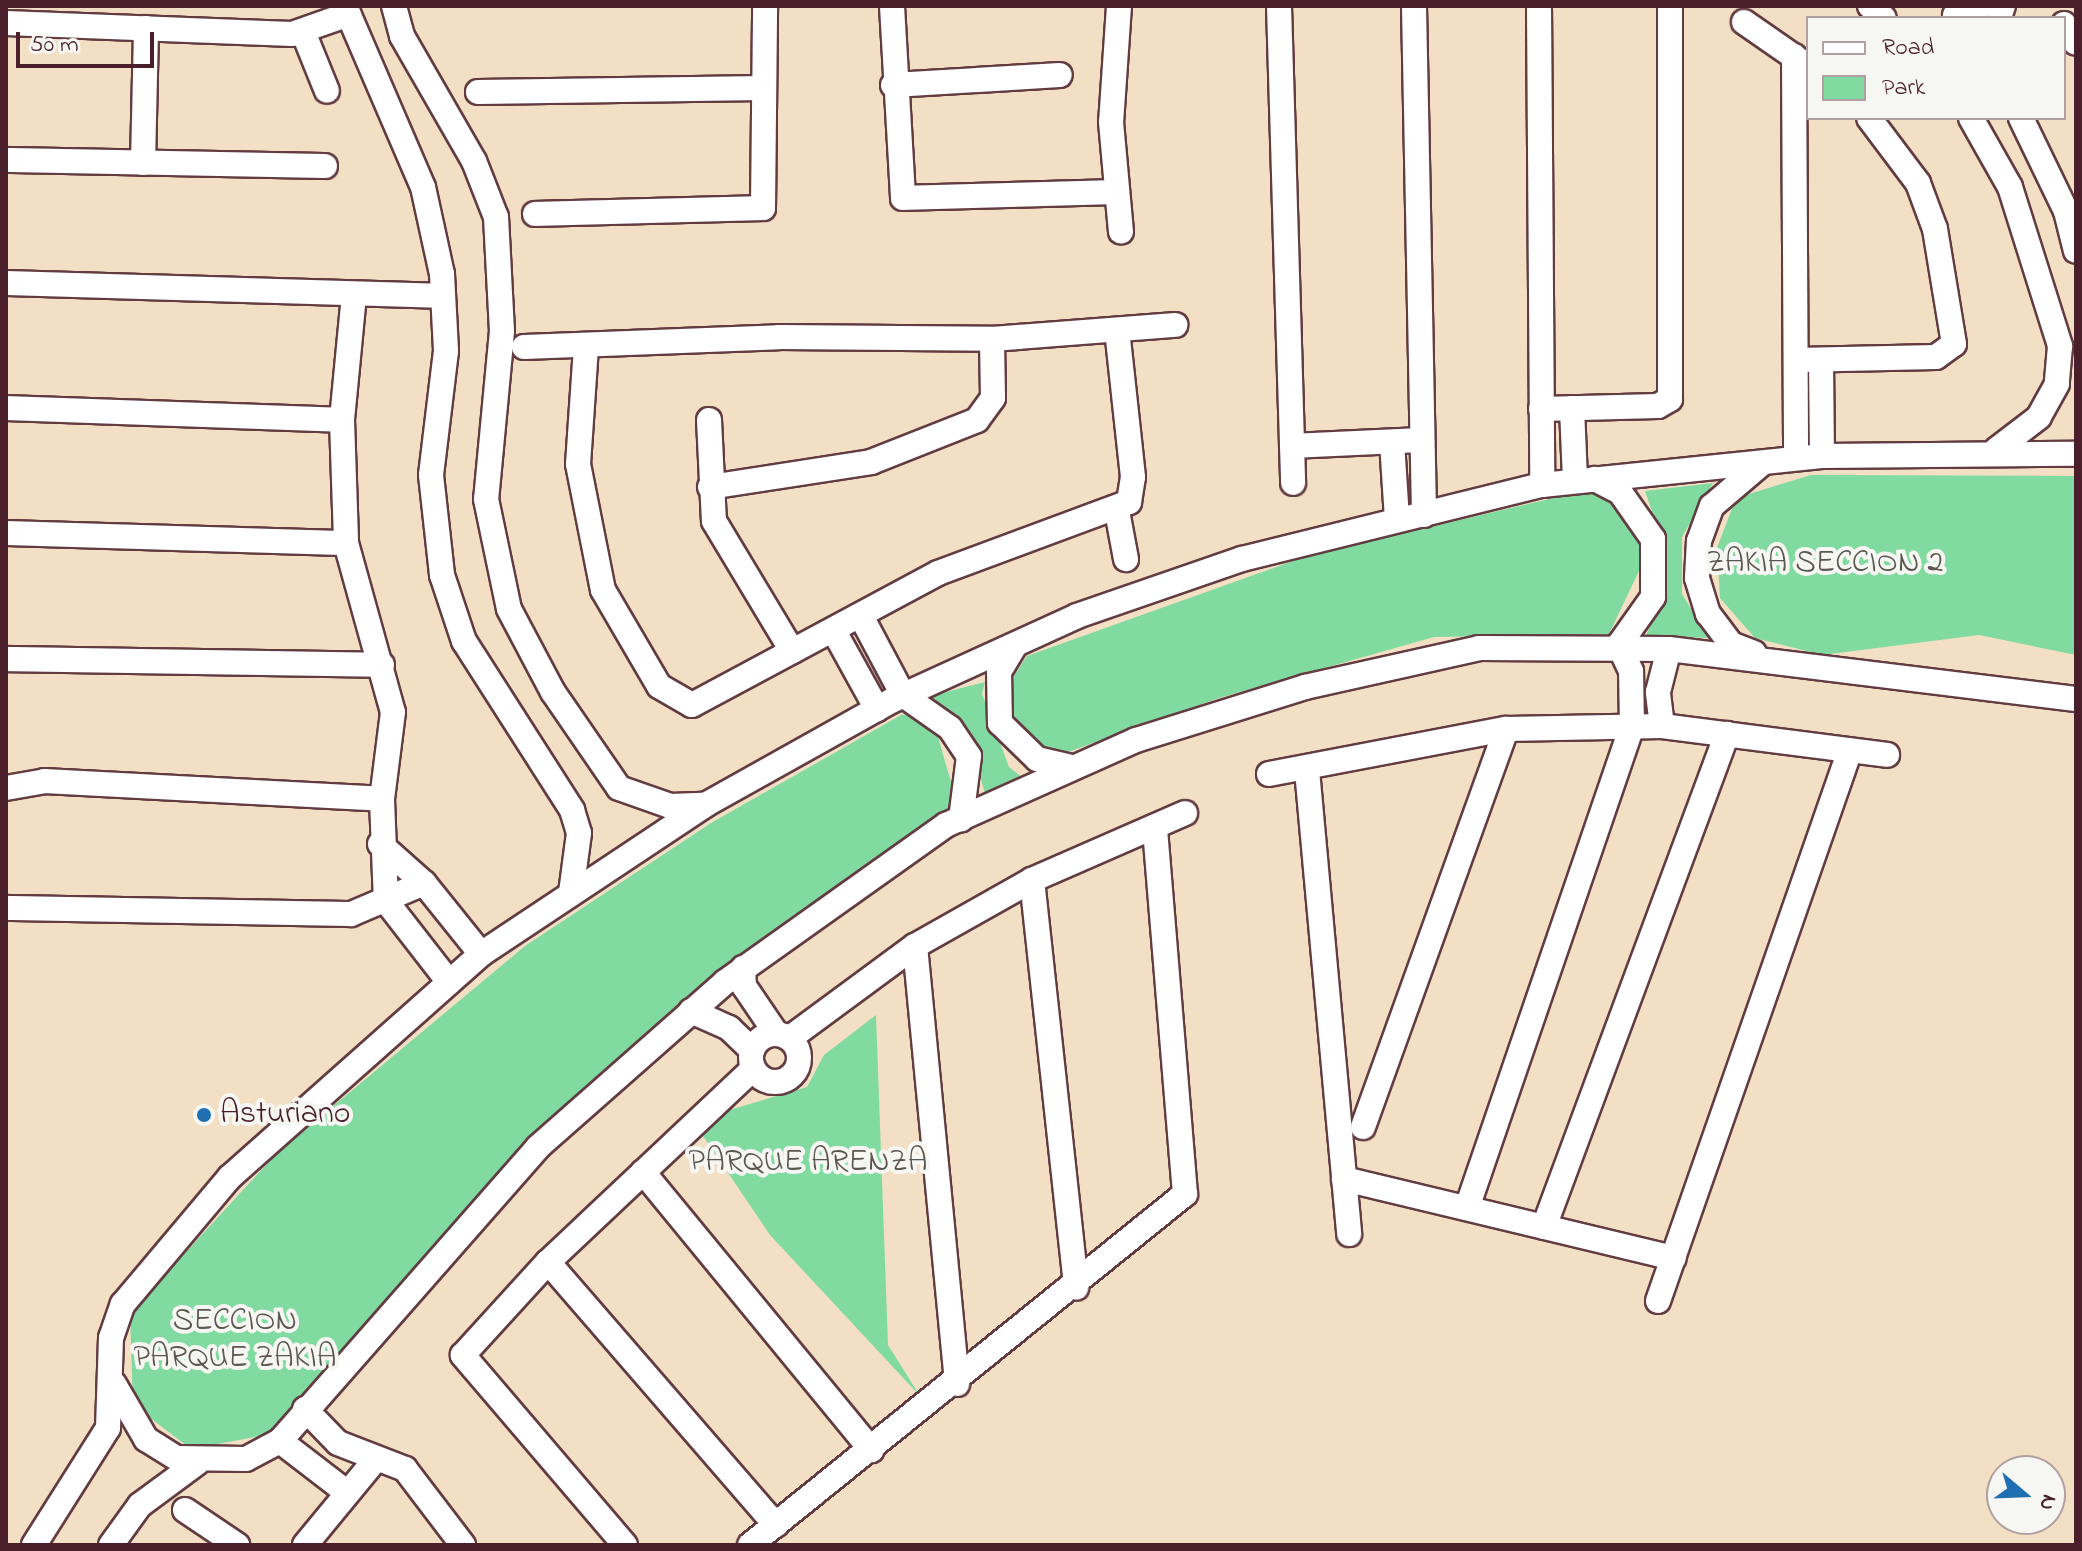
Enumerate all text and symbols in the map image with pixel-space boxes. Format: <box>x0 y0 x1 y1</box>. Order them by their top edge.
scale bar <box>20 16 158 66</box>
legend <box>1806 16 2066 120</box>
text: 50 m <box>30 28 79 63</box>
text: Road <box>1882 31 1934 66</box>
text: Park <box>1882 71 1925 106</box>
park label: ZAKIA SECCION 2 <box>1707 545 1943 583</box>
place label: Asturiano <box>220 1096 350 1134</box>
marker: Asturiano <box>195 1106 213 1124</box>
park label: PARQUE ARENZA <box>689 1144 927 1182</box>
park label: SECCION PARQUE ZAKIA <box>133 1304 337 1379</box>
north arrow <box>1986 1455 2066 1535</box>
text: N <box>2029 1490 2064 1514</box>

